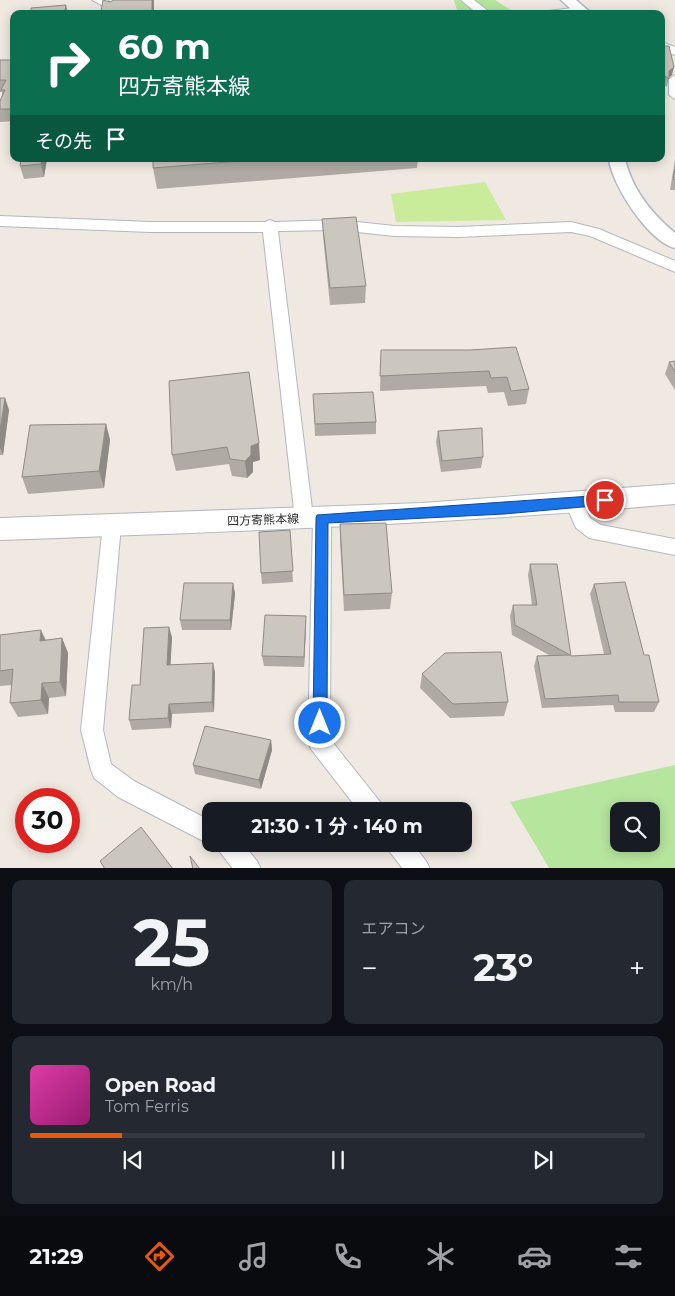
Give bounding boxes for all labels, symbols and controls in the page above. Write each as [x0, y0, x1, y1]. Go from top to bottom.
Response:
text: 60 m [118, 25, 211, 68]
icon: right [35, 30, 100, 95]
text: 四方寄熊本線 [118, 73, 250, 100]
icon: arrive [102, 125, 130, 153]
text: その先 [35, 130, 92, 153]
pin [584, 479, 626, 521]
icon: arrive [591, 486, 619, 514]
street label: 四方寄熊本線 [227, 511, 299, 528]
position arrow [293, 696, 345, 748]
speed limit sign: 30 [15, 788, 80, 853]
map controls [610, 802, 660, 852]
button: search [610, 802, 660, 852]
text: 21:30 · 1 分 · 140 m [251, 815, 423, 838]
text: 25 [133, 903, 210, 982]
text: エアコン [362, 919, 426, 938]
text: 23° [473, 944, 533, 991]
text: − [362, 951, 378, 985]
text: + [629, 951, 645, 985]
text: km/h [150, 975, 193, 994]
text: Open Road [105, 1074, 216, 1097]
text: Tom Ferris [105, 1097, 189, 1116]
icon: previous [119, 1146, 147, 1174]
icon: pause [324, 1146, 352, 1174]
icon: next [529, 1146, 557, 1174]
icon: directions [142, 1239, 177, 1274]
icon: music [236, 1239, 271, 1274]
icon: phone [330, 1239, 365, 1274]
icon: climate [423, 1239, 458, 1274]
icon: car [517, 1239, 552, 1274]
icon: filters [611, 1239, 646, 1274]
text: 21:29 [29, 1243, 84, 1270]

